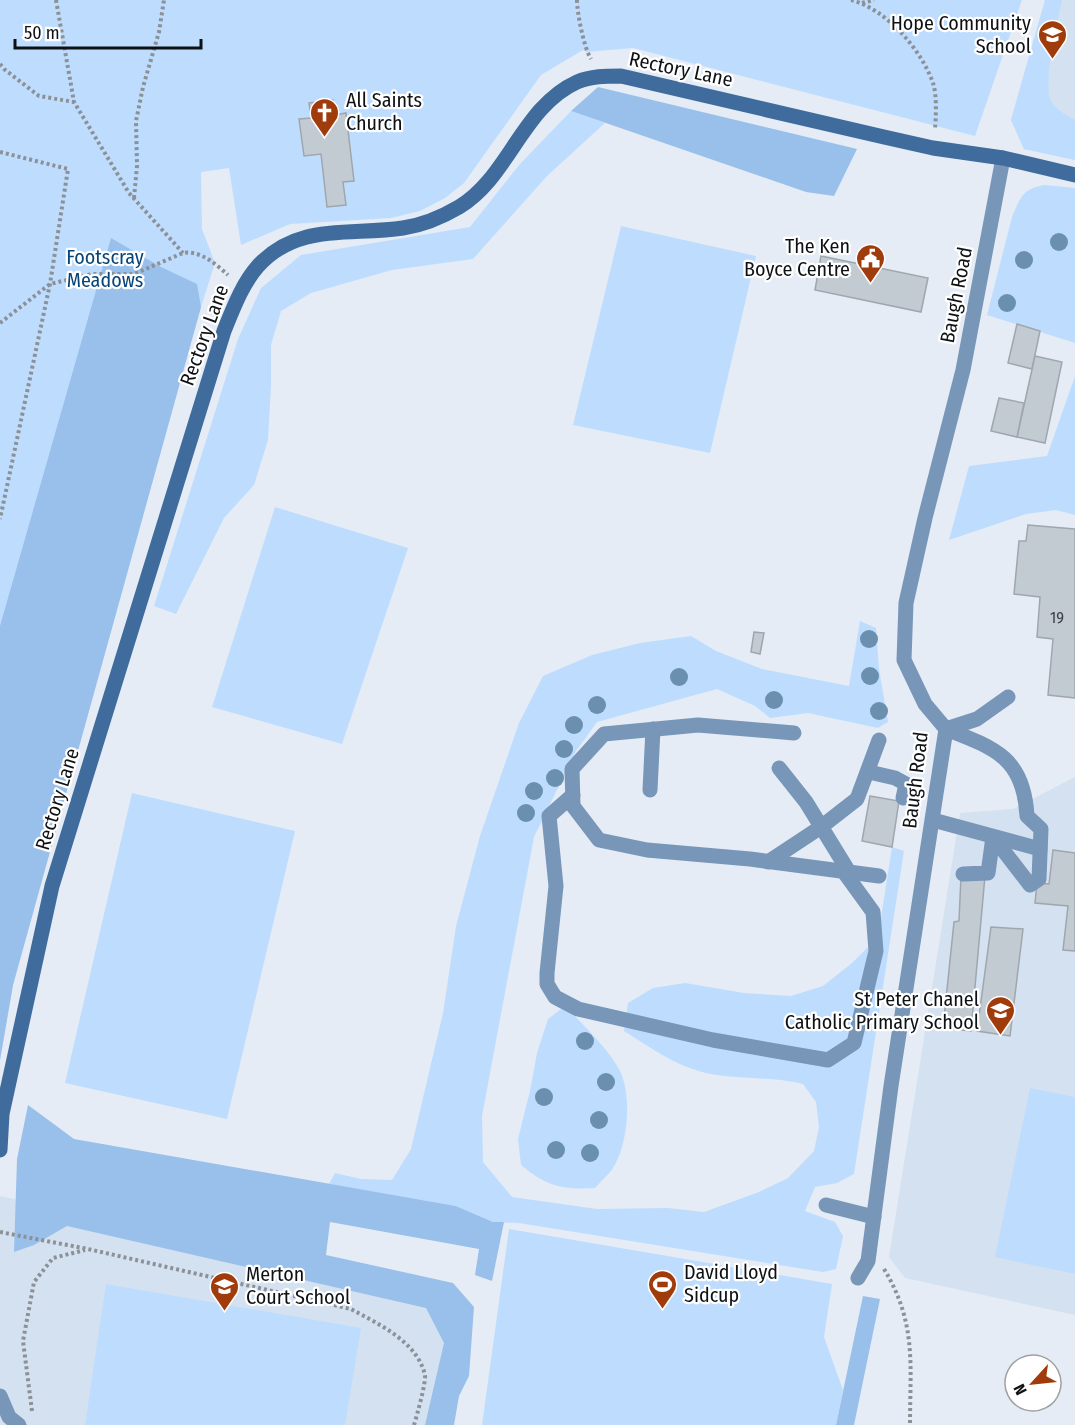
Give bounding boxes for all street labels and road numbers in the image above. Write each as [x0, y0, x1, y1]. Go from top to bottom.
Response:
street label: Rectory Lane [627, 46, 735, 92]
street label: Baugh Road [935, 245, 977, 345]
street label: Rectory Lane [175, 281, 233, 389]
street label: Baugh Road [897, 730, 933, 830]
street label: Rectory Lane [30, 745, 84, 853]

